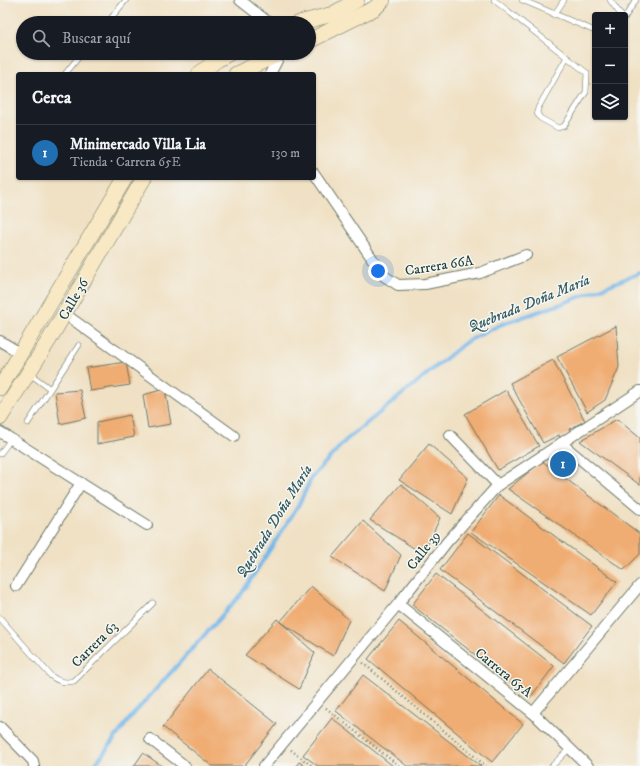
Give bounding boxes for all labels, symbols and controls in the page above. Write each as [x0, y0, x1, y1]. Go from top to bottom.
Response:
map controls [592, 12, 628, 120]
button: + [592, 12, 628, 48]
search box [16, 16, 316, 60]
icon: search [30, 27, 52, 49]
text: Buscar aquí [62, 29, 130, 48]
button: − [592, 48, 628, 84]
button: layers [592, 84, 628, 120]
text: Cerca [32, 87, 71, 109]
text: Minimercado Villa Lia [70, 135, 206, 154]
text: 1 [43, 145, 47, 161]
text: 130 m [271, 145, 300, 161]
text: Tienda · Carrera 65E [70, 154, 181, 170]
street label: Carrera 66A [404, 252, 476, 280]
your location [368, 261, 388, 281]
water label: Quebrada Doña María [466, 270, 593, 337]
street label: Calle 36 [55, 275, 93, 323]
pin: 1 [550, 449, 576, 479]
water label: Quebrada Doña María [232, 461, 317, 581]
street label: Calle 39 [403, 527, 445, 574]
street label: Carrera 63 [68, 618, 122, 672]
street label: Carrera 65A [471, 644, 537, 702]

